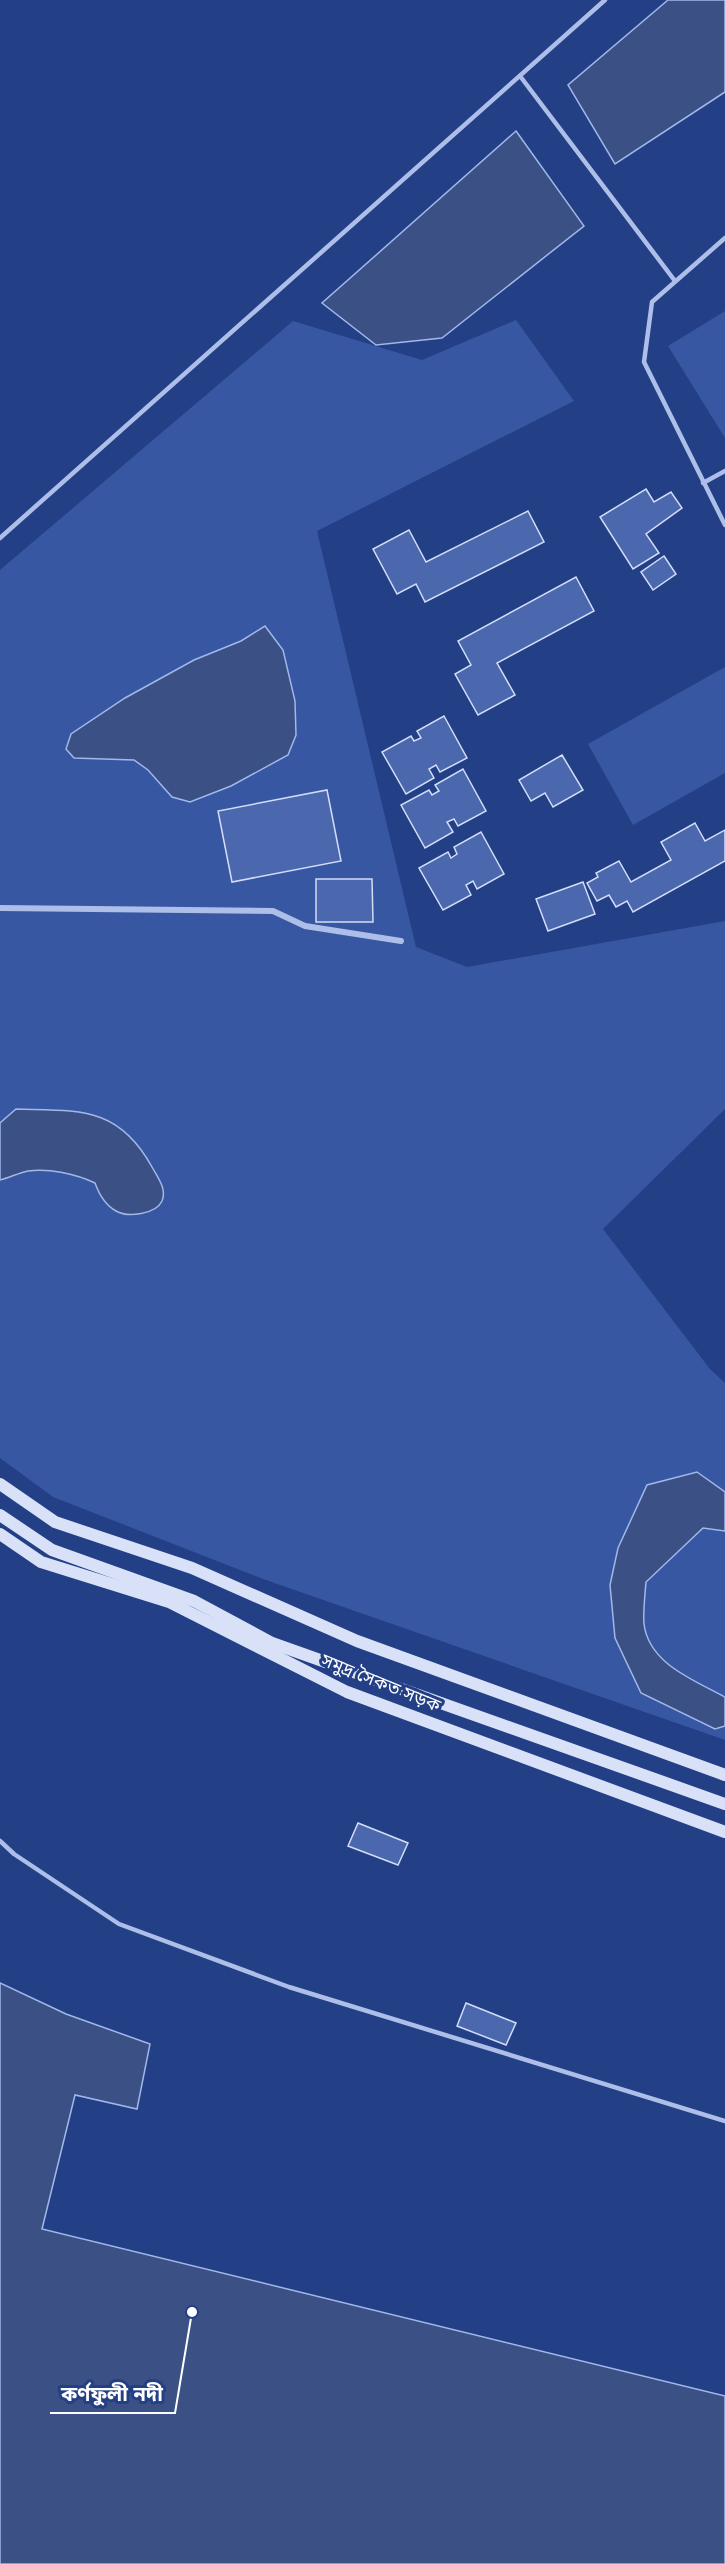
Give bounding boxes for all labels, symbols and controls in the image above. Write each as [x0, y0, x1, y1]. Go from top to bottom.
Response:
street label: সমুদ্র সৈকত সড়ক [317, 1648, 445, 1717]
callout: কর্ণফুলী নদী [50, 2375, 175, 2413]
text: কর্ণফুলী নদী [60, 2381, 163, 2406]

